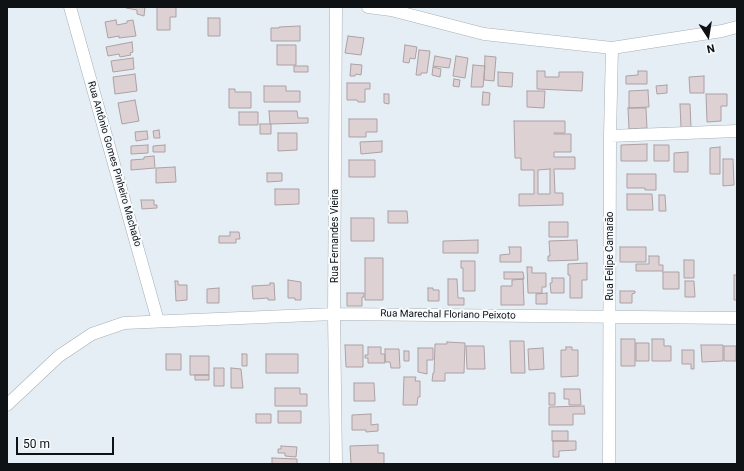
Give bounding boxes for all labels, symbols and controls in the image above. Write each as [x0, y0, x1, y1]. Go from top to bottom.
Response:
north arrow [688, 16, 728, 56]
text: N [705, 41, 716, 55]
street label: Rua Antônio Gomes Pinheiro Machado [85, 80, 143, 248]
street label: Rua Fernandes Vieira [329, 189, 341, 283]
street label: Rua Felipe Camarão [604, 211, 616, 301]
street label: Rua Marechal Floriano Peixoto [380, 308, 516, 322]
scale bar [18, 429, 116, 455]
text: 50 m [23, 437, 50, 451]

